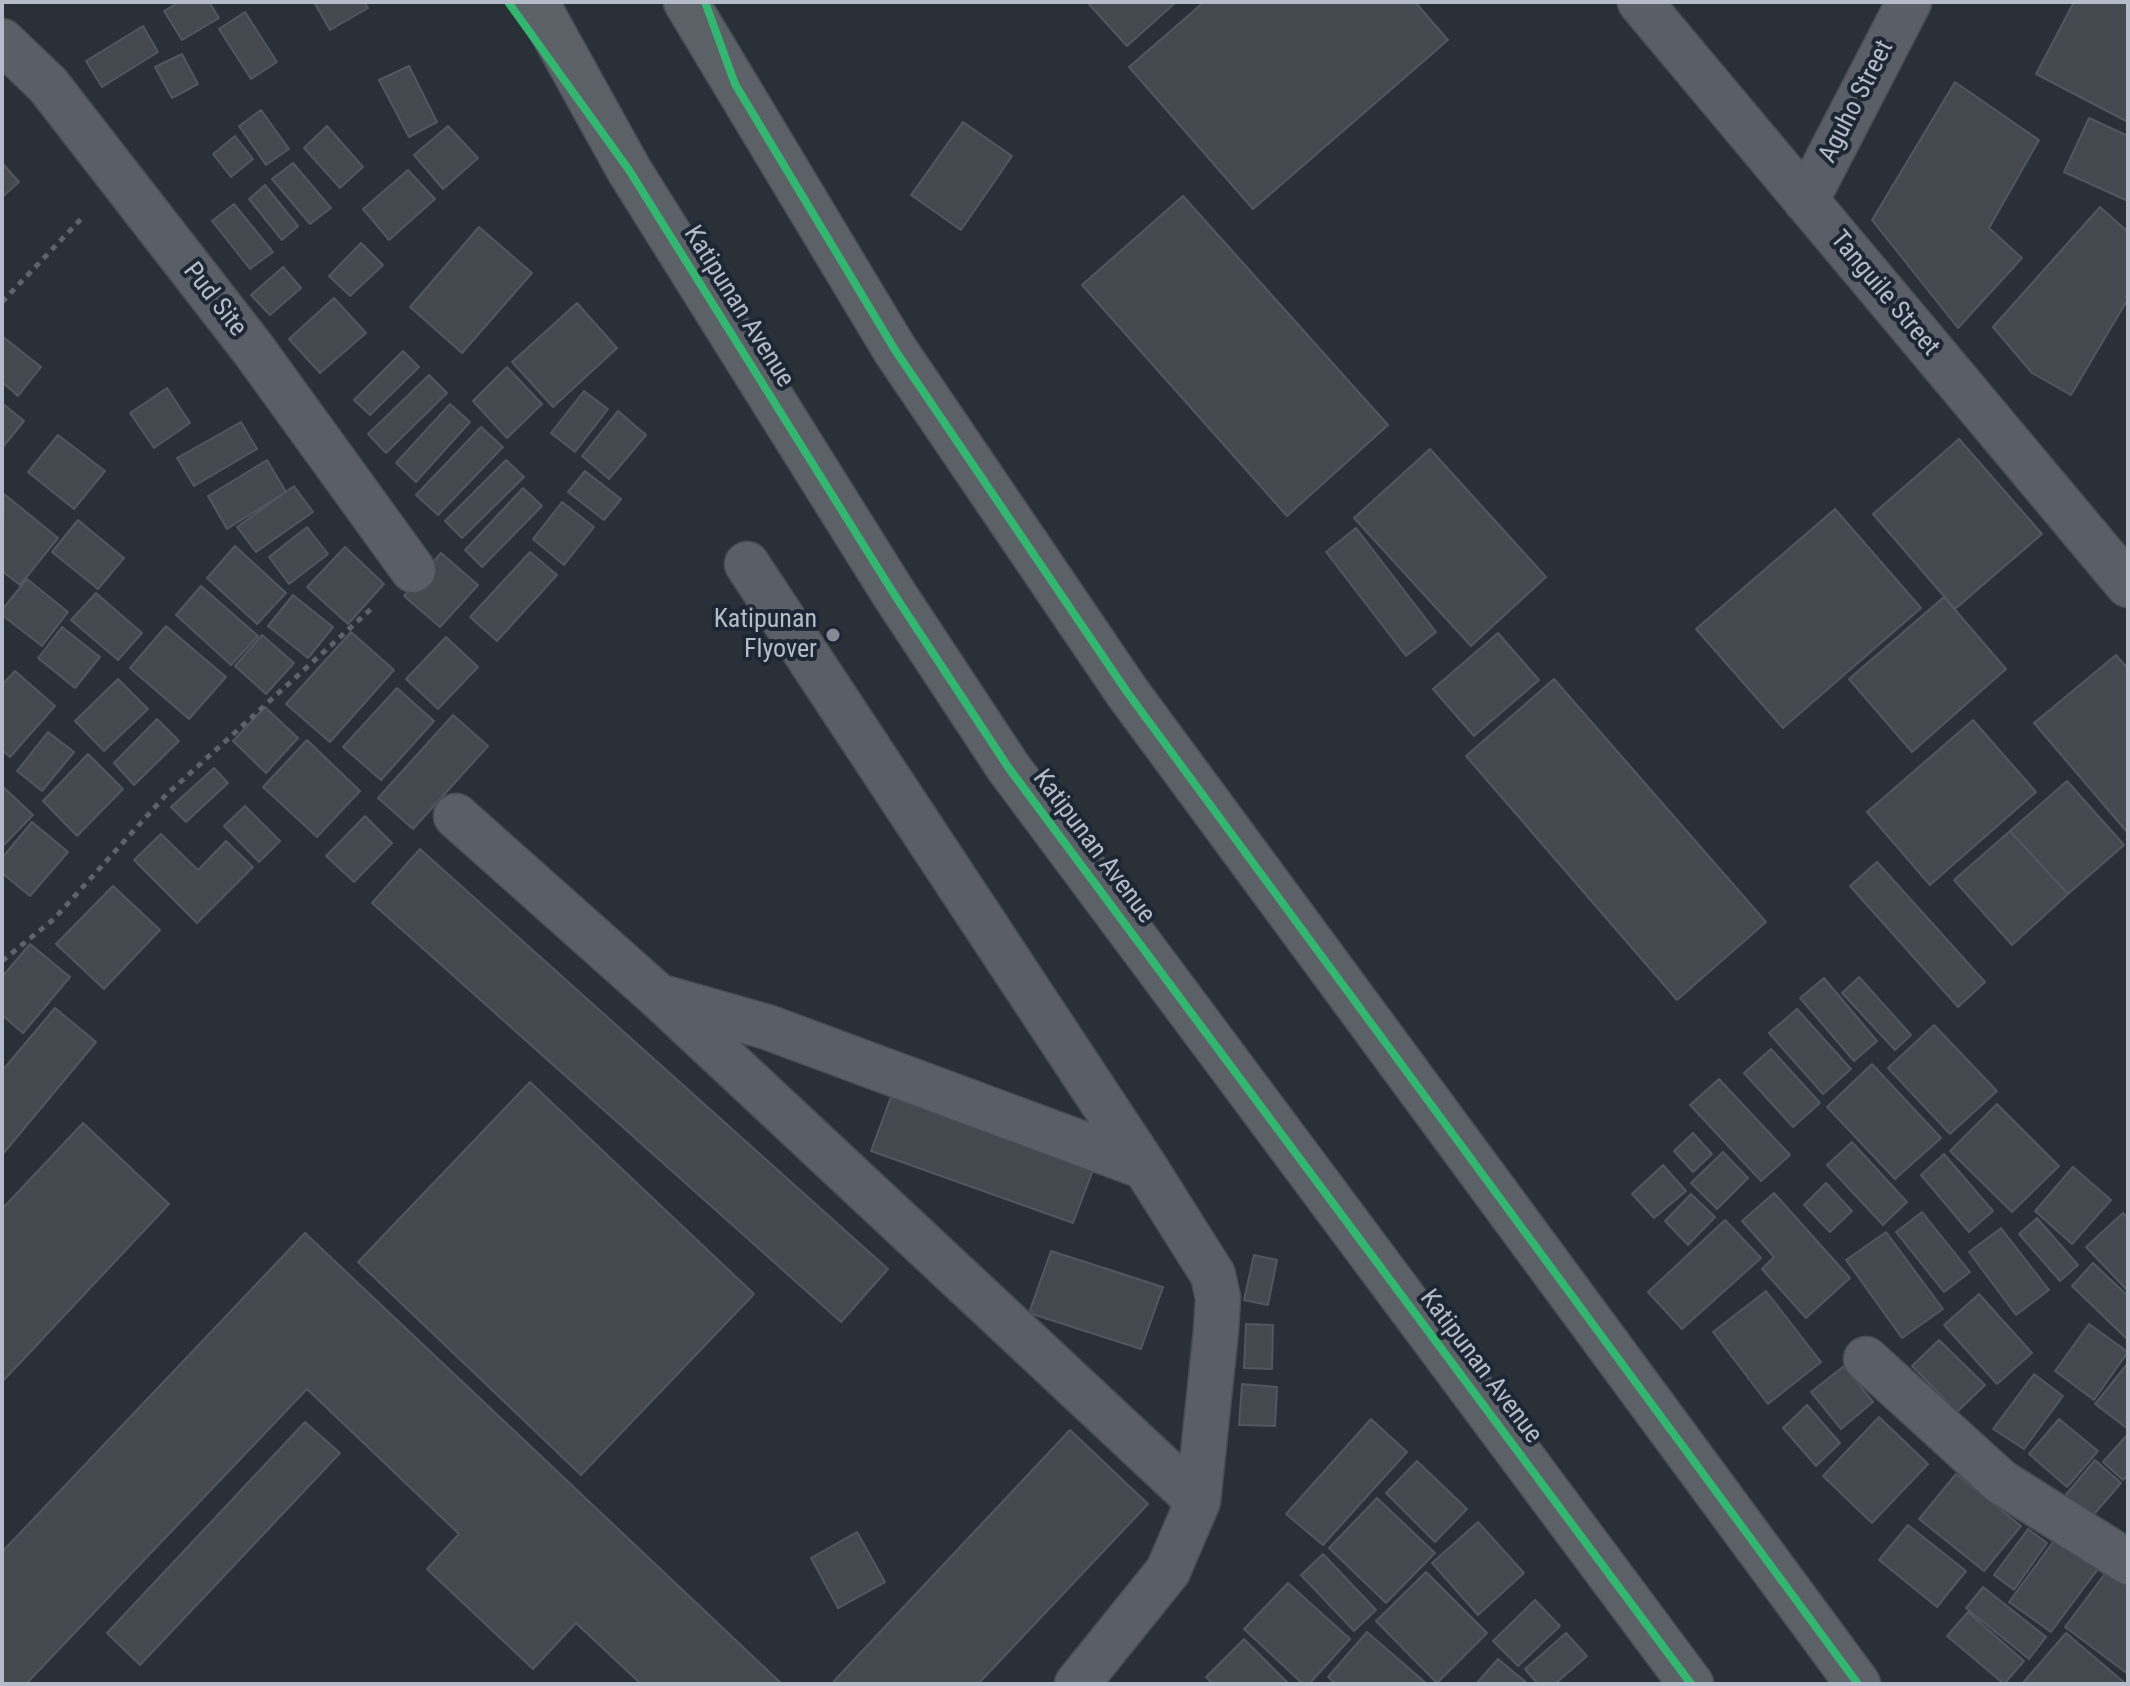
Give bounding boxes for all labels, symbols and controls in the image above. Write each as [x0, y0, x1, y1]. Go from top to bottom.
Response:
street label: Aguho Street [1813, 36, 1901, 168]
street label: Katipunan Avenue [676, 221, 800, 393]
street label: Tanguile Street [1823, 225, 1945, 363]
street label: Pud Site [175, 257, 253, 343]
place label: Katipunan Flyover [714, 604, 817, 666]
marker: Katipunan Flyover [824, 626, 842, 644]
street label: Katipunan Avenue [1025, 764, 1161, 930]
street label: Katipunan Avenue [1412, 1284, 1548, 1450]

